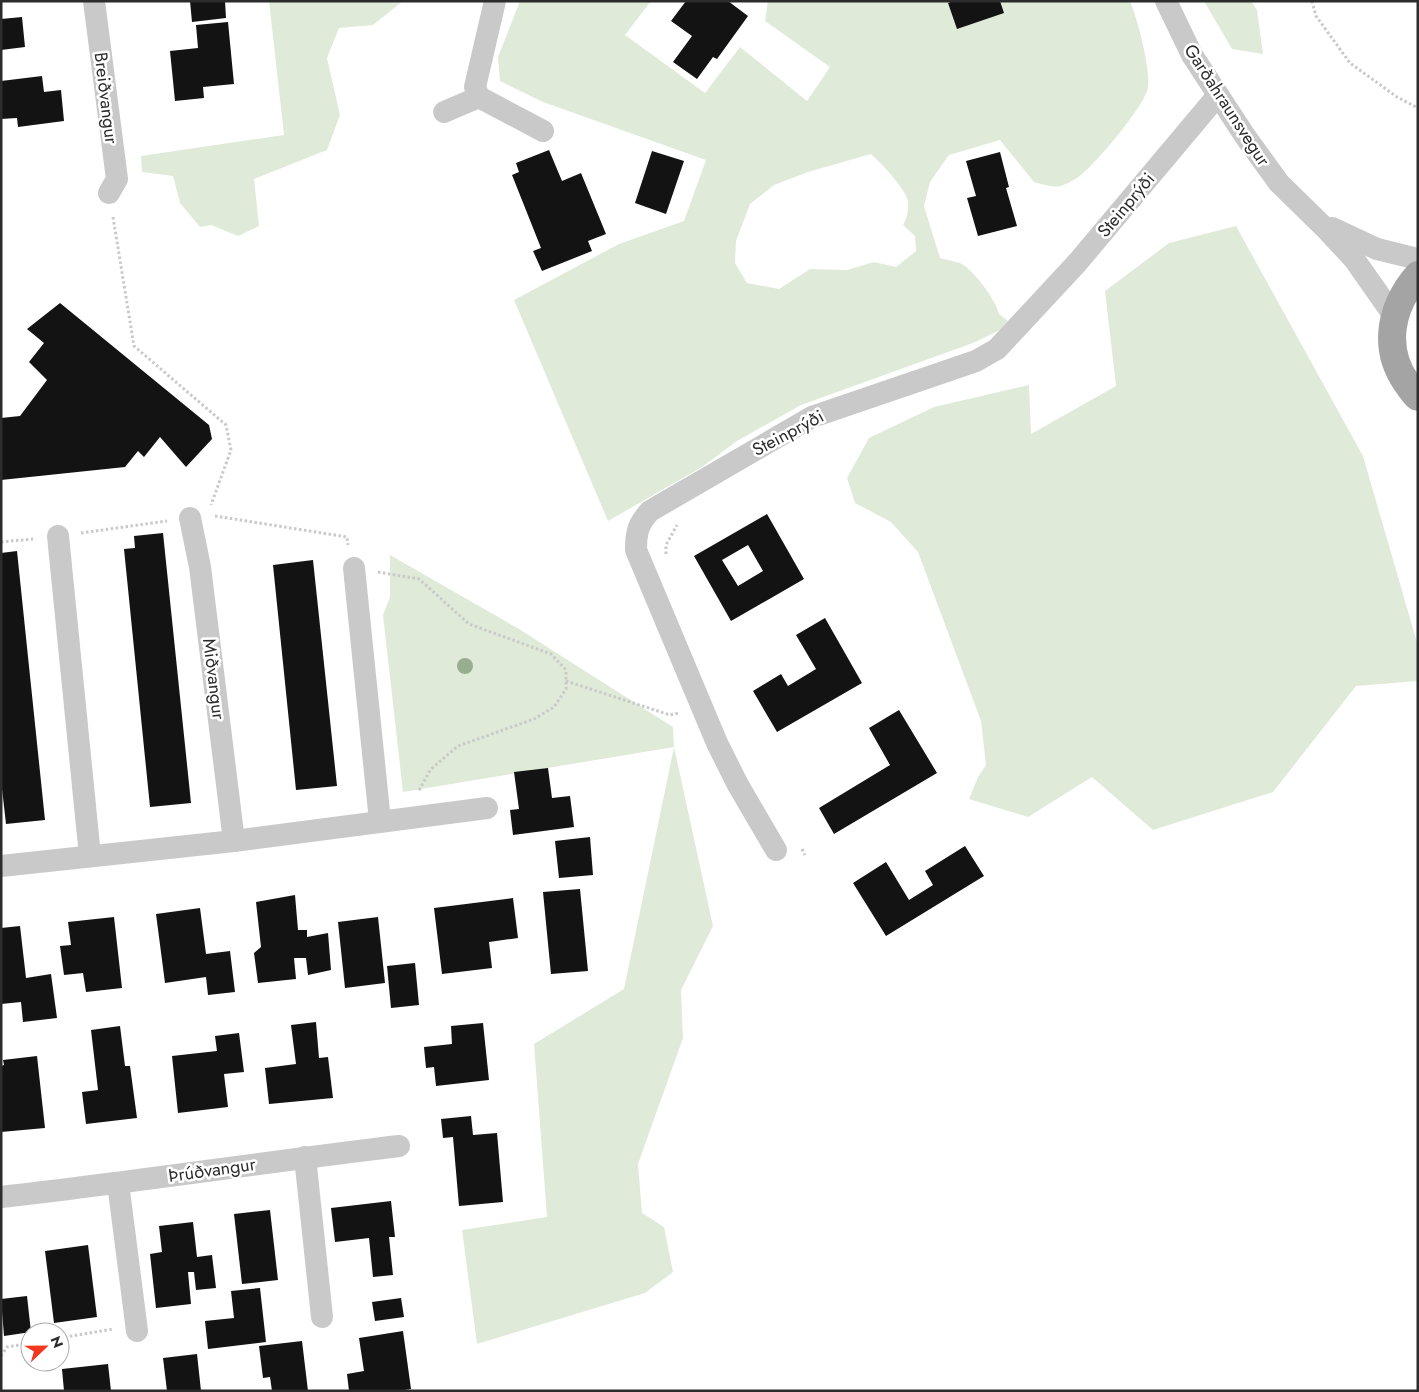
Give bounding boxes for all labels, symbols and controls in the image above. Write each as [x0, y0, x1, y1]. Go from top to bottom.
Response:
street label: Garðahraunsvegur [1178, 39, 1277, 172]
street label: Breiðvangur [87, 51, 125, 146]
street label: Steinprýði [1091, 167, 1161, 243]
street label: Steinprýði [748, 403, 828, 463]
street label: Miðvangur [196, 637, 232, 722]
street label: Þrúðvangur [167, 1151, 258, 1189]
north arrow [20, 1322, 70, 1372]
text: N [46, 1333, 68, 1351]

